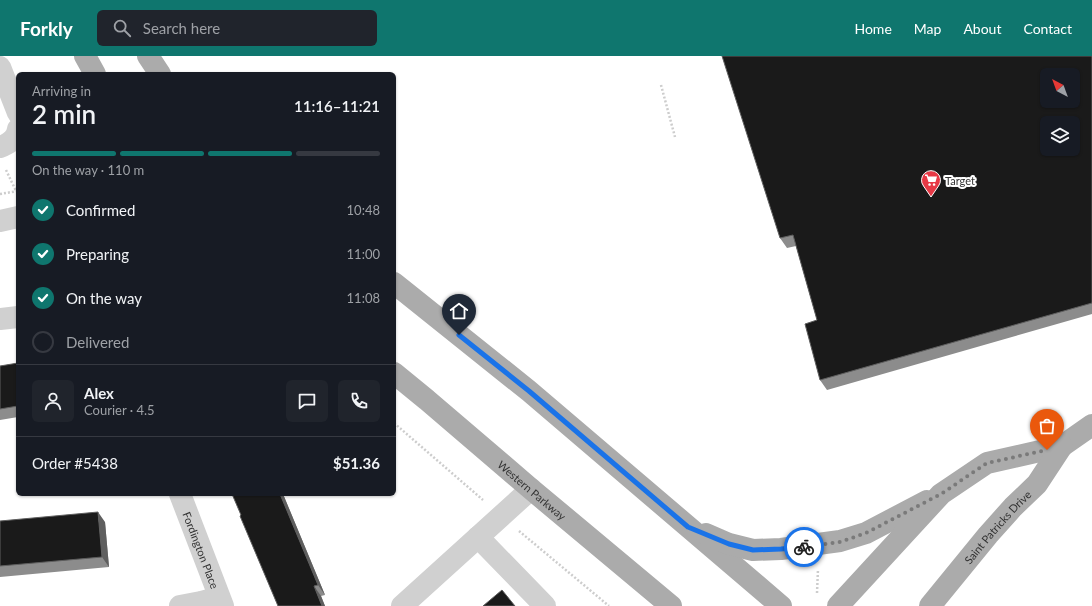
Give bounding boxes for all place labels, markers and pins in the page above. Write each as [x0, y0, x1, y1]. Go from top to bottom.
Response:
supermarket icon: Target [920, 169, 942, 197]
place label: Target [945, 174, 975, 187]
pin [442, 294, 476, 335]
pin [1030, 409, 1064, 450]

